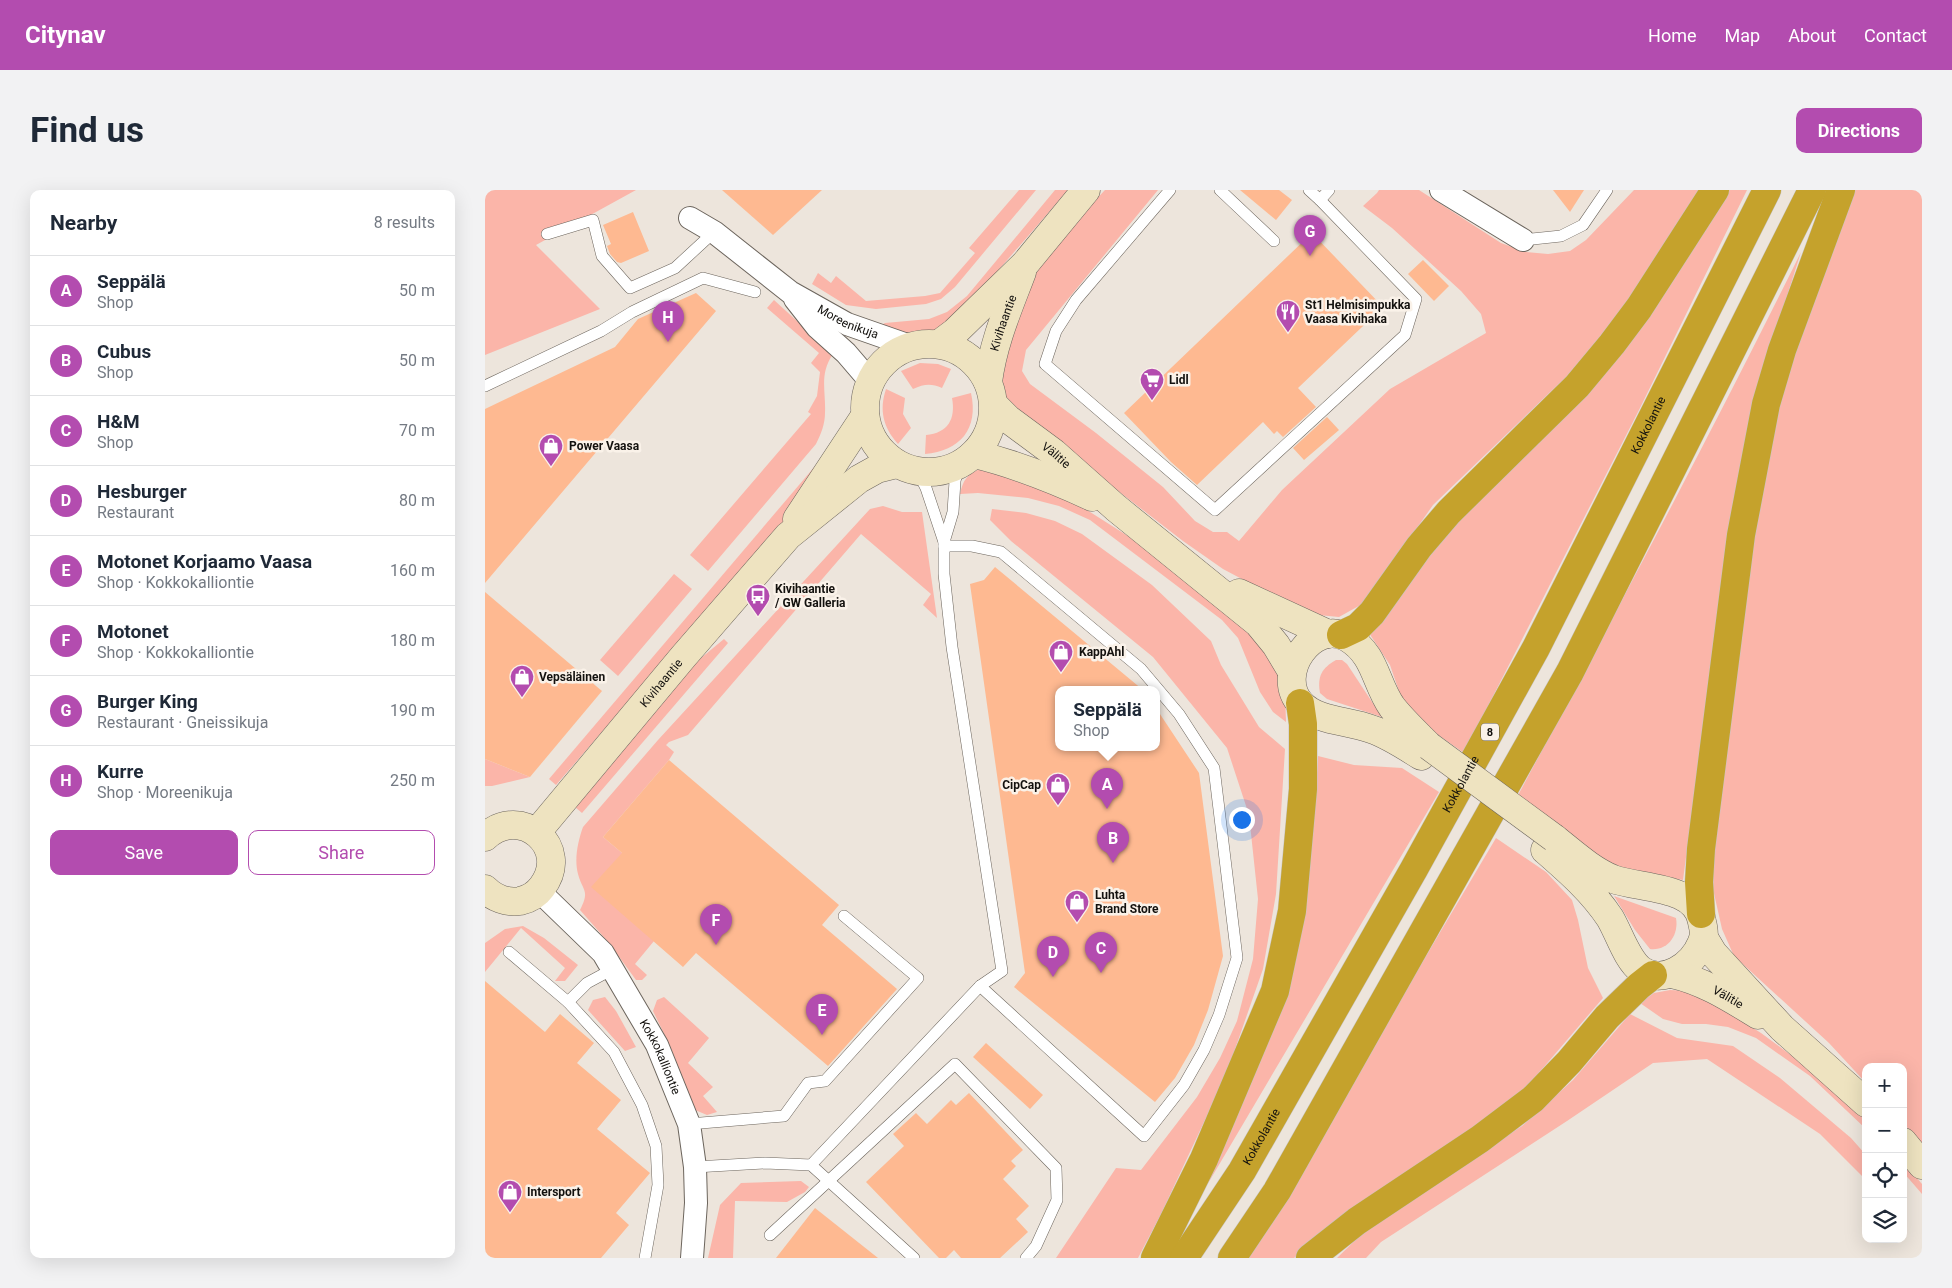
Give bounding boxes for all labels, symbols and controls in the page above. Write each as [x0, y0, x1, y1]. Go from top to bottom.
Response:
text: Citynav [25, 21, 106, 49]
text: Home [1648, 25, 1697, 46]
text: Map [1725, 25, 1760, 46]
text: About [1788, 25, 1836, 46]
text: Contact [1864, 25, 1927, 46]
button: Directions [1796, 108, 1922, 153]
text: Find us [30, 110, 144, 151]
text: Nearby [50, 211, 117, 235]
text: 8 results [374, 213, 435, 232]
pin: G [1294, 215, 1326, 256]
text: Seppälä [97, 270, 166, 293]
text: A [61, 281, 71, 300]
text: 50 m [399, 281, 435, 300]
text: Shop [97, 293, 133, 312]
street label: Kivihaantie [987, 293, 1020, 353]
place label: St1 Helmisimpukka Vaasa Kivihaka [1305, 298, 1411, 326]
restaurant icon: St1 Helmisimpukka Vaasa Kivihaka [1275, 299, 1301, 333]
pin: H [652, 301, 684, 342]
street label: Moreenikuja [815, 302, 880, 341]
text: Cubus [97, 340, 151, 363]
text: B [61, 351, 71, 370]
text: 50 m [399, 351, 435, 370]
text: Shop [97, 363, 133, 382]
supermarket icon: Lidl [1139, 367, 1165, 401]
place label: Lidl [1169, 373, 1189, 387]
street label: Kokkolantie [1628, 394, 1669, 456]
text: H&M [97, 410, 140, 433]
text: C [61, 421, 71, 440]
text: 70 m [399, 421, 435, 440]
text: Shop [97, 433, 133, 452]
shop icon: Power Vaasa [538, 433, 564, 467]
place label: Power Vaasa [569, 439, 640, 453]
street label: Välitie [1039, 439, 1073, 471]
text: Hesburger [97, 480, 187, 503]
text: D [61, 491, 71, 510]
text: 80 m [399, 491, 435, 510]
text: Restaurant [97, 503, 174, 522]
text: Motonet Korjaamo Vaasa [97, 550, 312, 573]
text: E [62, 561, 71, 580]
text: 160 m [390, 561, 435, 580]
text: Shop · Kokkokalliontie [97, 573, 254, 592]
place label: Kivihaantie / GW Galleria [774, 582, 846, 610]
bus stop icon: Kivihaantie / GW Galleria [745, 583, 771, 617]
text: Motonet [97, 620, 169, 643]
text: F [62, 631, 70, 650]
text: 180 m [390, 631, 435, 650]
shop icon: KappAhl [1048, 639, 1074, 673]
text: Shop · Kokkokalliontie [97, 643, 254, 662]
place label: KappAhl [1079, 645, 1125, 659]
street label: Kivihaantie [637, 656, 685, 710]
shop icon: Vepsäläinen [509, 664, 535, 698]
place label: Vepsäläinen [539, 670, 605, 684]
popup [1055, 686, 1160, 751]
text: Burger King [97, 690, 198, 713]
text: Seppälä [1073, 698, 1142, 721]
text: G [61, 701, 71, 720]
text: 190 m [390, 701, 435, 720]
text: Restaurant · Gneissikuja [97, 713, 268, 732]
text: Shop [1073, 721, 1110, 740]
road number: 8 [1481, 724, 1499, 740]
street label: Kokkolantie [1440, 753, 1482, 815]
text: Kurre [97, 760, 144, 783]
pin: A [1091, 768, 1123, 809]
text: H [60, 771, 72, 790]
text: 250 m [390, 771, 435, 790]
shop icon: CipCap [1045, 772, 1071, 806]
place label: CipCap [1002, 778, 1041, 792]
text: Shop · Moreenikuja [97, 783, 233, 802]
your location [1229, 807, 1255, 833]
pin: B [1097, 822, 1129, 863]
button: Save [50, 830, 238, 875]
button: Share [248, 830, 435, 875]
place label: Luhta Brand Store [1095, 888, 1159, 916]
shop icon: Luhta Brand Store [1064, 889, 1090, 923]
pin: F [700, 904, 732, 945]
pin: C [1085, 932, 1117, 973]
pin: D [1037, 936, 1069, 977]
street label: Välitie [1710, 983, 1746, 1011]
pin: E [806, 994, 838, 1035]
street label: Kokkokalliontie [637, 1017, 683, 1097]
map controls [1862, 1063, 1907, 1243]
button: + [1862, 1063, 1907, 1108]
street label: Kokkolantie [1240, 1106, 1283, 1167]
button: − [1862, 1108, 1907, 1153]
button: locate [1862, 1153, 1907, 1198]
shop icon: Intersport [497, 1179, 523, 1213]
place label: Intersport [527, 1185, 581, 1199]
button: layers [1862, 1198, 1907, 1243]

